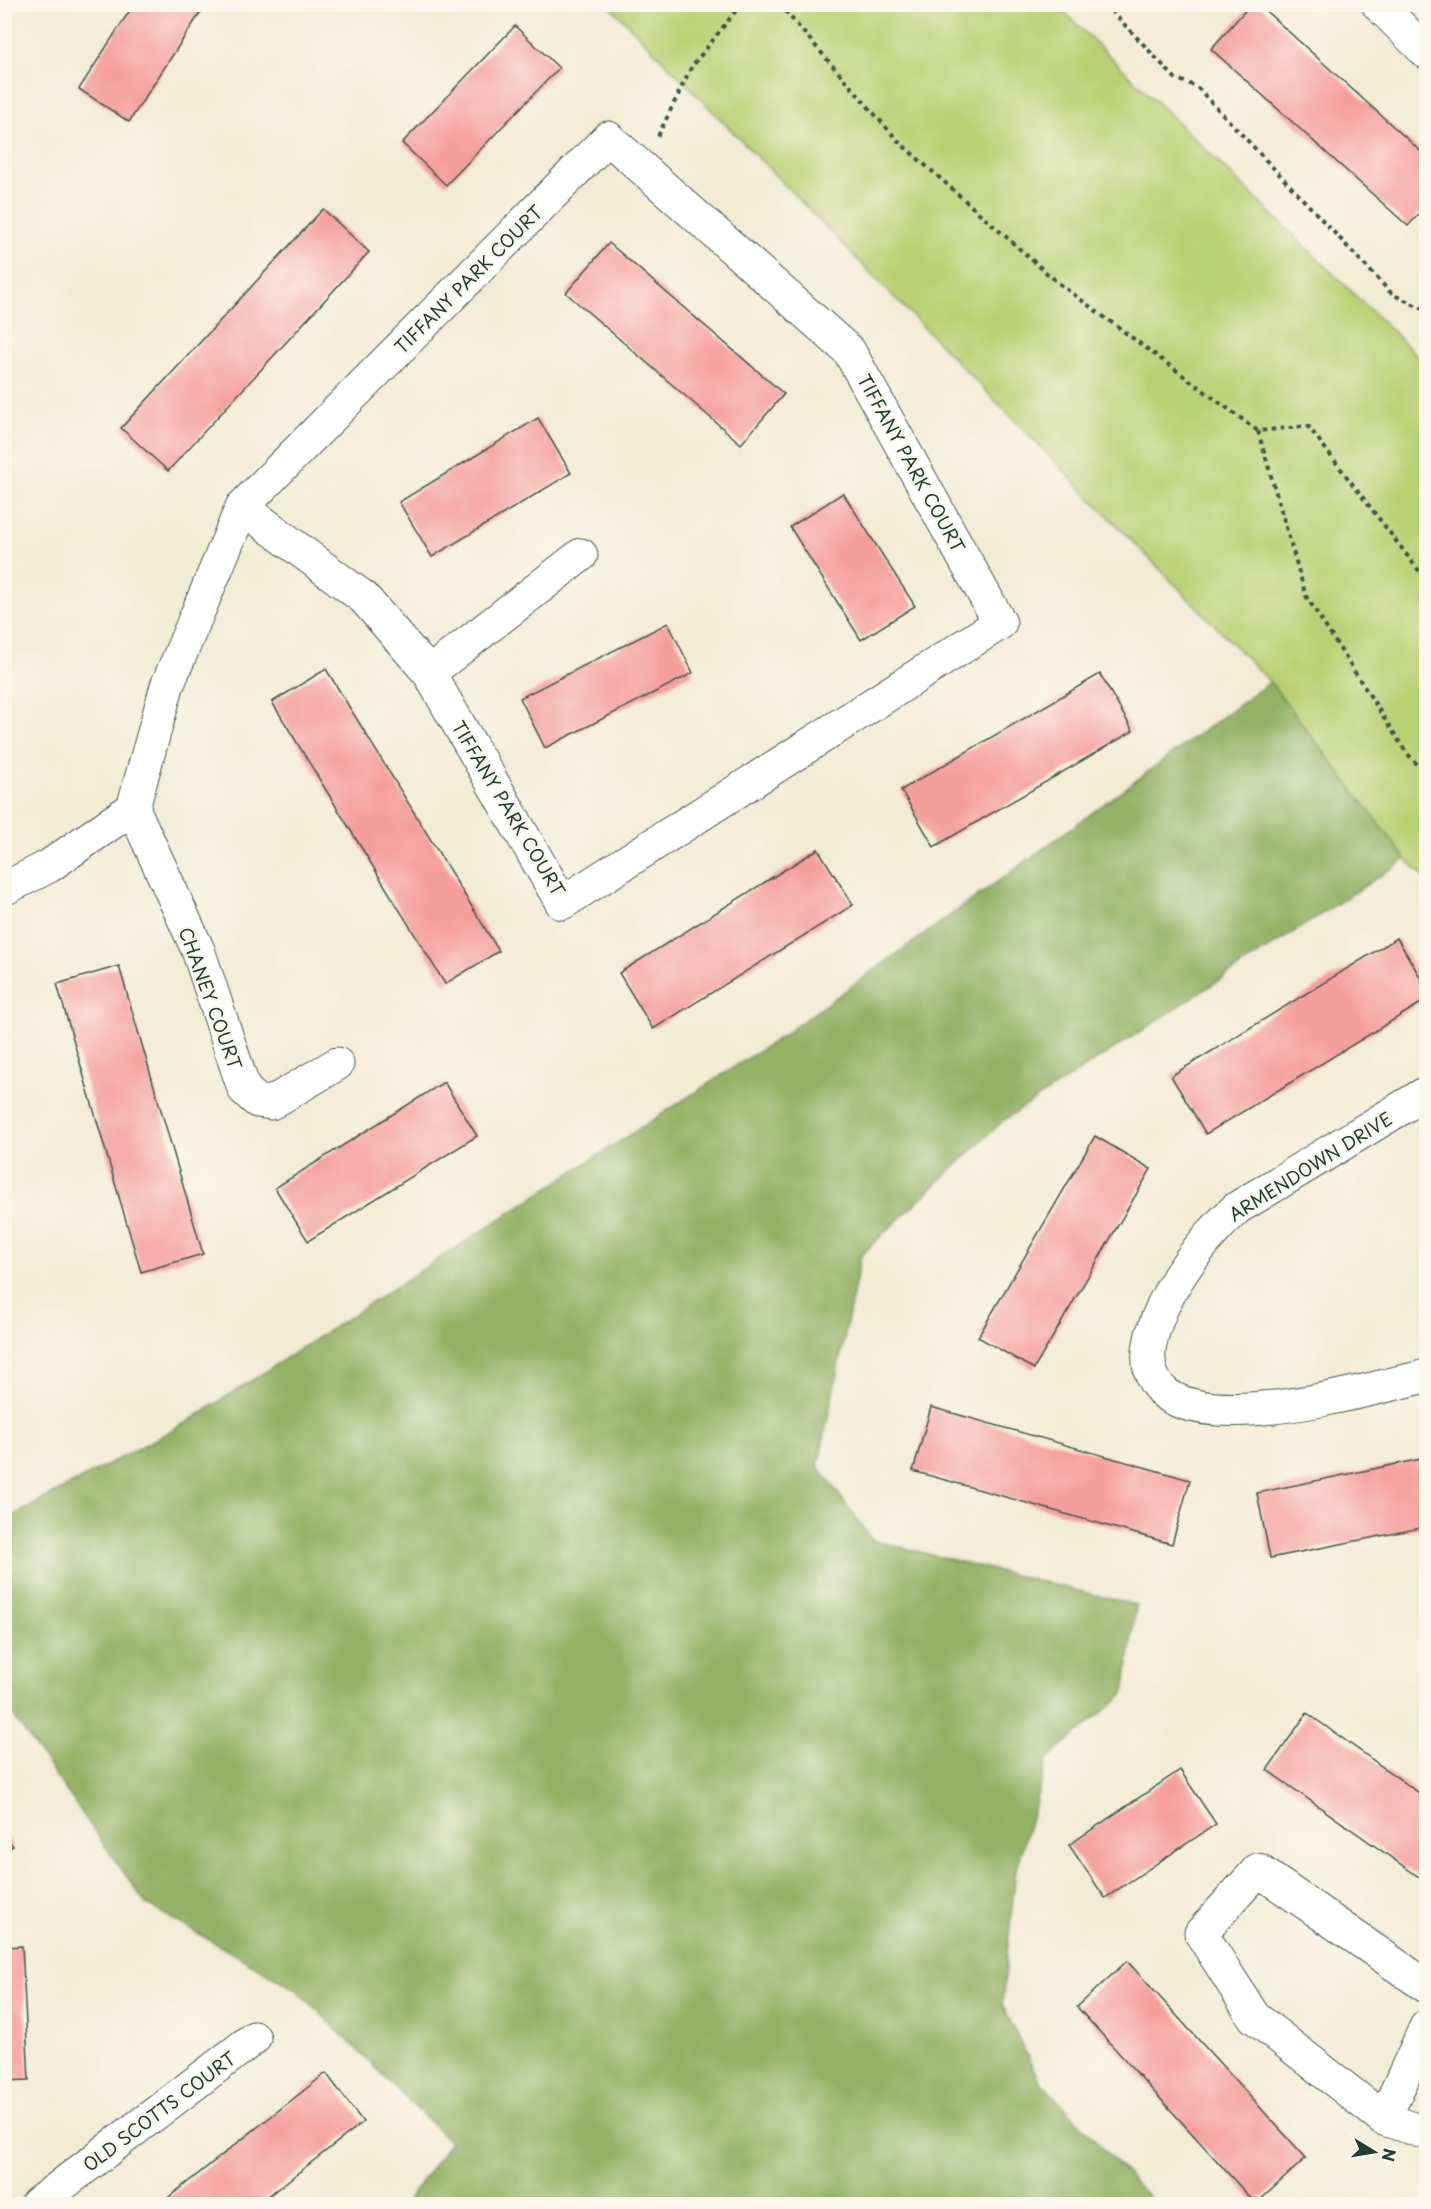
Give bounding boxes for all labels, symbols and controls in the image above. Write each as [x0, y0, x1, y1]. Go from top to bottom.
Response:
street label: TIFFANY PARK COURT [388, 198, 549, 359]
street label: TIFFANY PARK COURT [852, 369, 973, 558]
street label: TIFFANY PARK COURT [446, 715, 573, 902]
street label: CHANEY COURT [173, 923, 250, 1074]
street label: ARMENDOWN DRIVE [1223, 1105, 1397, 1227]
street label: OLD SCOTTS COURT [77, 2044, 242, 2178]
north arrow [1344, 2122, 1404, 2182]
text: N [1377, 2147, 1403, 2164]

